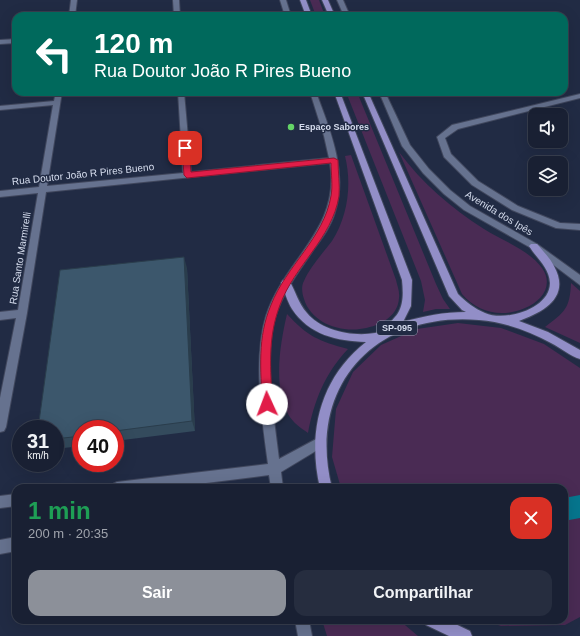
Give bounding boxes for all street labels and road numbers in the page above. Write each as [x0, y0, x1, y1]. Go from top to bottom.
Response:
street label: Rua Doutor João R Pires Bueno [11, 161, 155, 187]
street label: Avenida dos Ipês [463, 189, 535, 237]
street label: Rua Santo Marmirelli [7, 211, 33, 305]
road number: SP-095 [377, 321, 417, 335]

